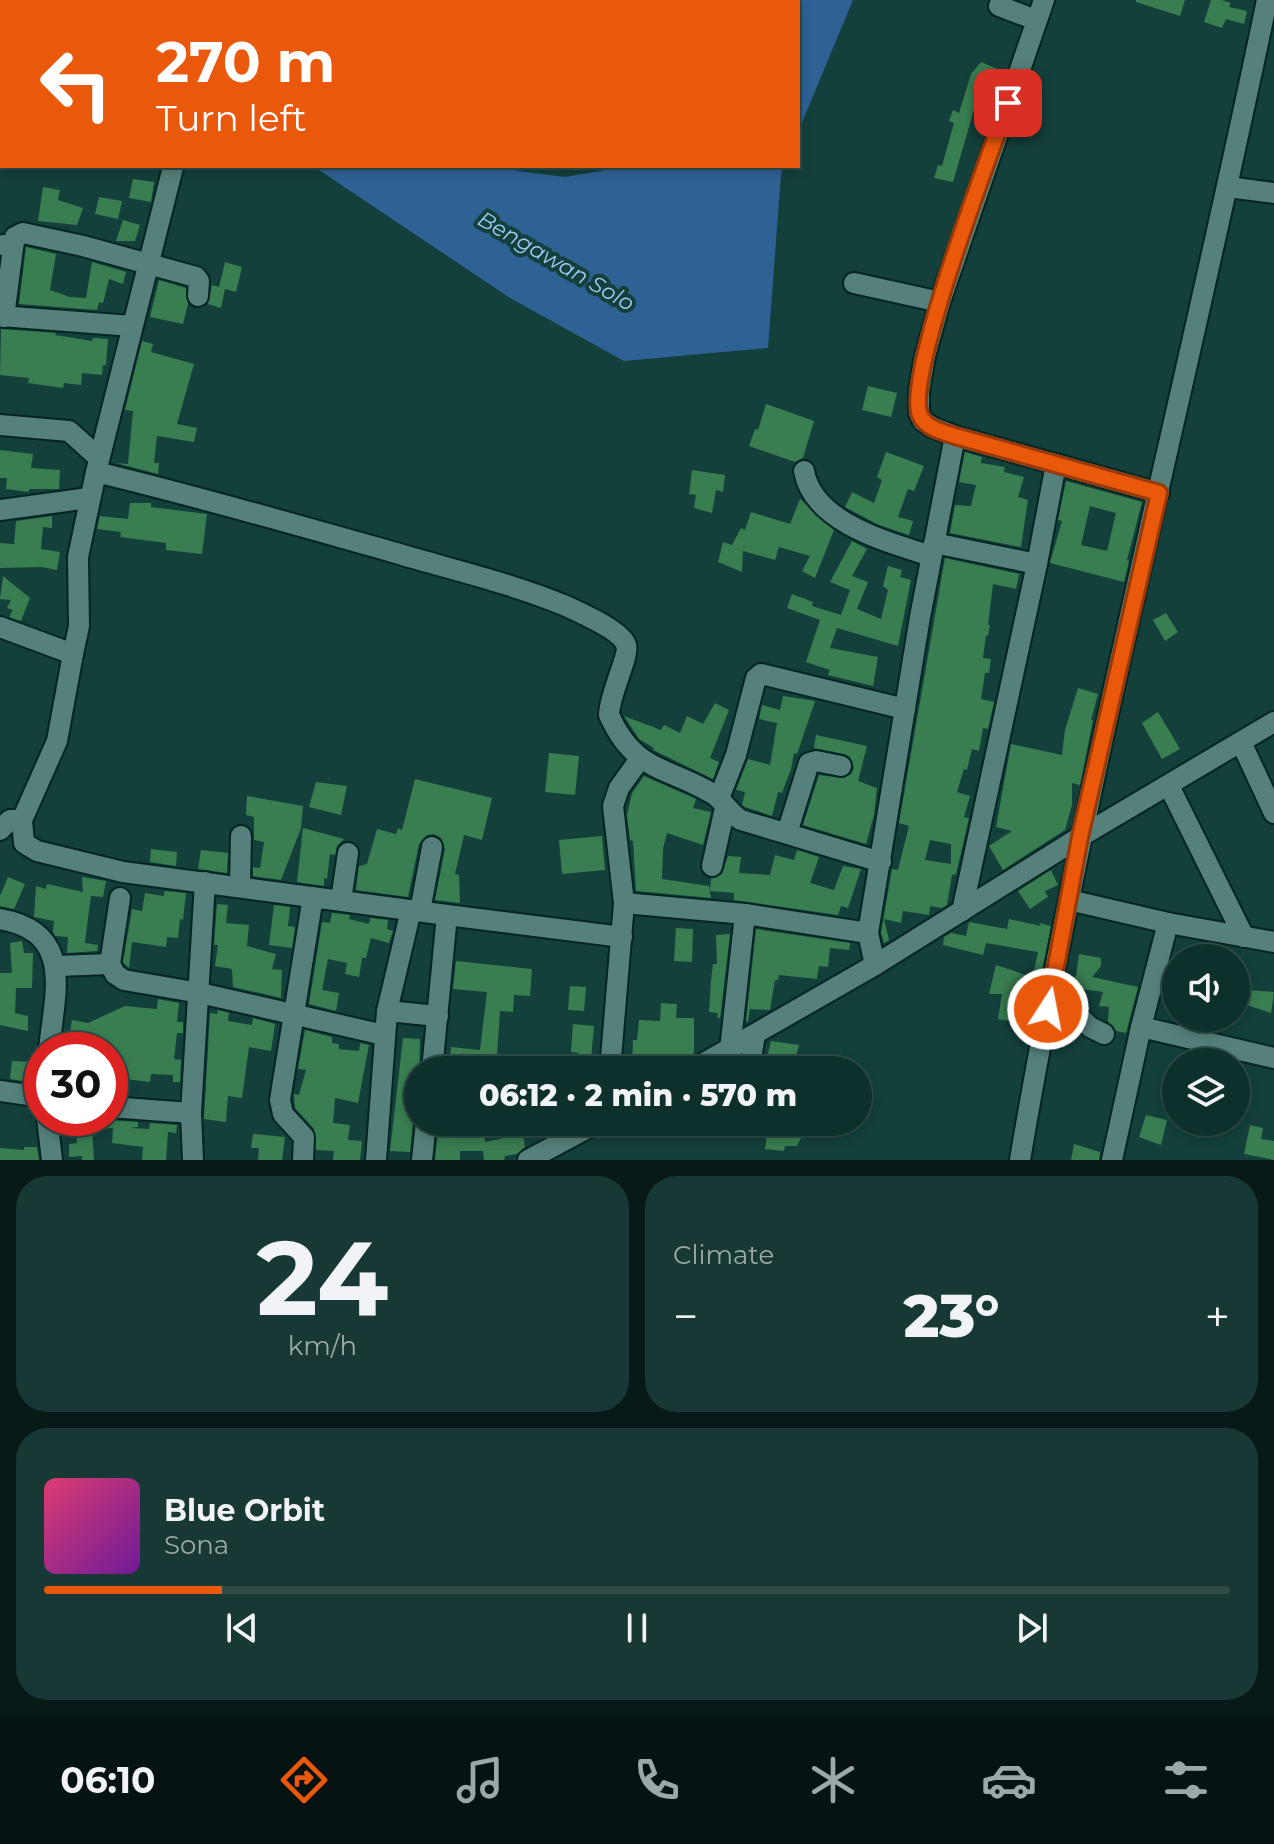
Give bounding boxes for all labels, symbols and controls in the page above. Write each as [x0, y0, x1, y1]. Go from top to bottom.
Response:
text: 270 m [156, 28, 335, 96]
icon: left [24, 32, 128, 136]
pin [974, 69, 1042, 137]
icon: arrive [986, 81, 1030, 125]
text: Turn left [156, 96, 307, 140]
water label: Bengawan Solo [473, 205, 639, 317]
map controls [1162, 944, 1250, 1136]
button: sound [1162, 944, 1250, 1032]
position arrow [1006, 967, 1090, 1051]
speed limit sign: 30 [24, 1032, 128, 1136]
button: layers [1162, 1048, 1250, 1136]
text: 06:12 · 2 min · 570 m [479, 1077, 797, 1114]
text: 24 [257, 1214, 388, 1341]
text: Climate [673, 1239, 774, 1271]
text: 23° [903, 1279, 1000, 1352]
text: − [673, 1289, 698, 1343]
text: + [1205, 1289, 1230, 1343]
text: km/h [288, 1330, 357, 1362]
text: Blue Orbit [164, 1492, 325, 1529]
text: Sona [164, 1529, 229, 1561]
icon: previous [220, 1606, 264, 1650]
icon: pause [615, 1606, 659, 1650]
icon: next [1010, 1606, 1054, 1650]
icon: directions [276, 1752, 332, 1808]
icon: music [452, 1752, 508, 1808]
icon: phone [629, 1752, 685, 1808]
icon: climate [805, 1752, 861, 1808]
icon: car [981, 1752, 1037, 1808]
icon: filters [1158, 1752, 1214, 1808]
text: 06:10 [60, 1758, 156, 1802]

